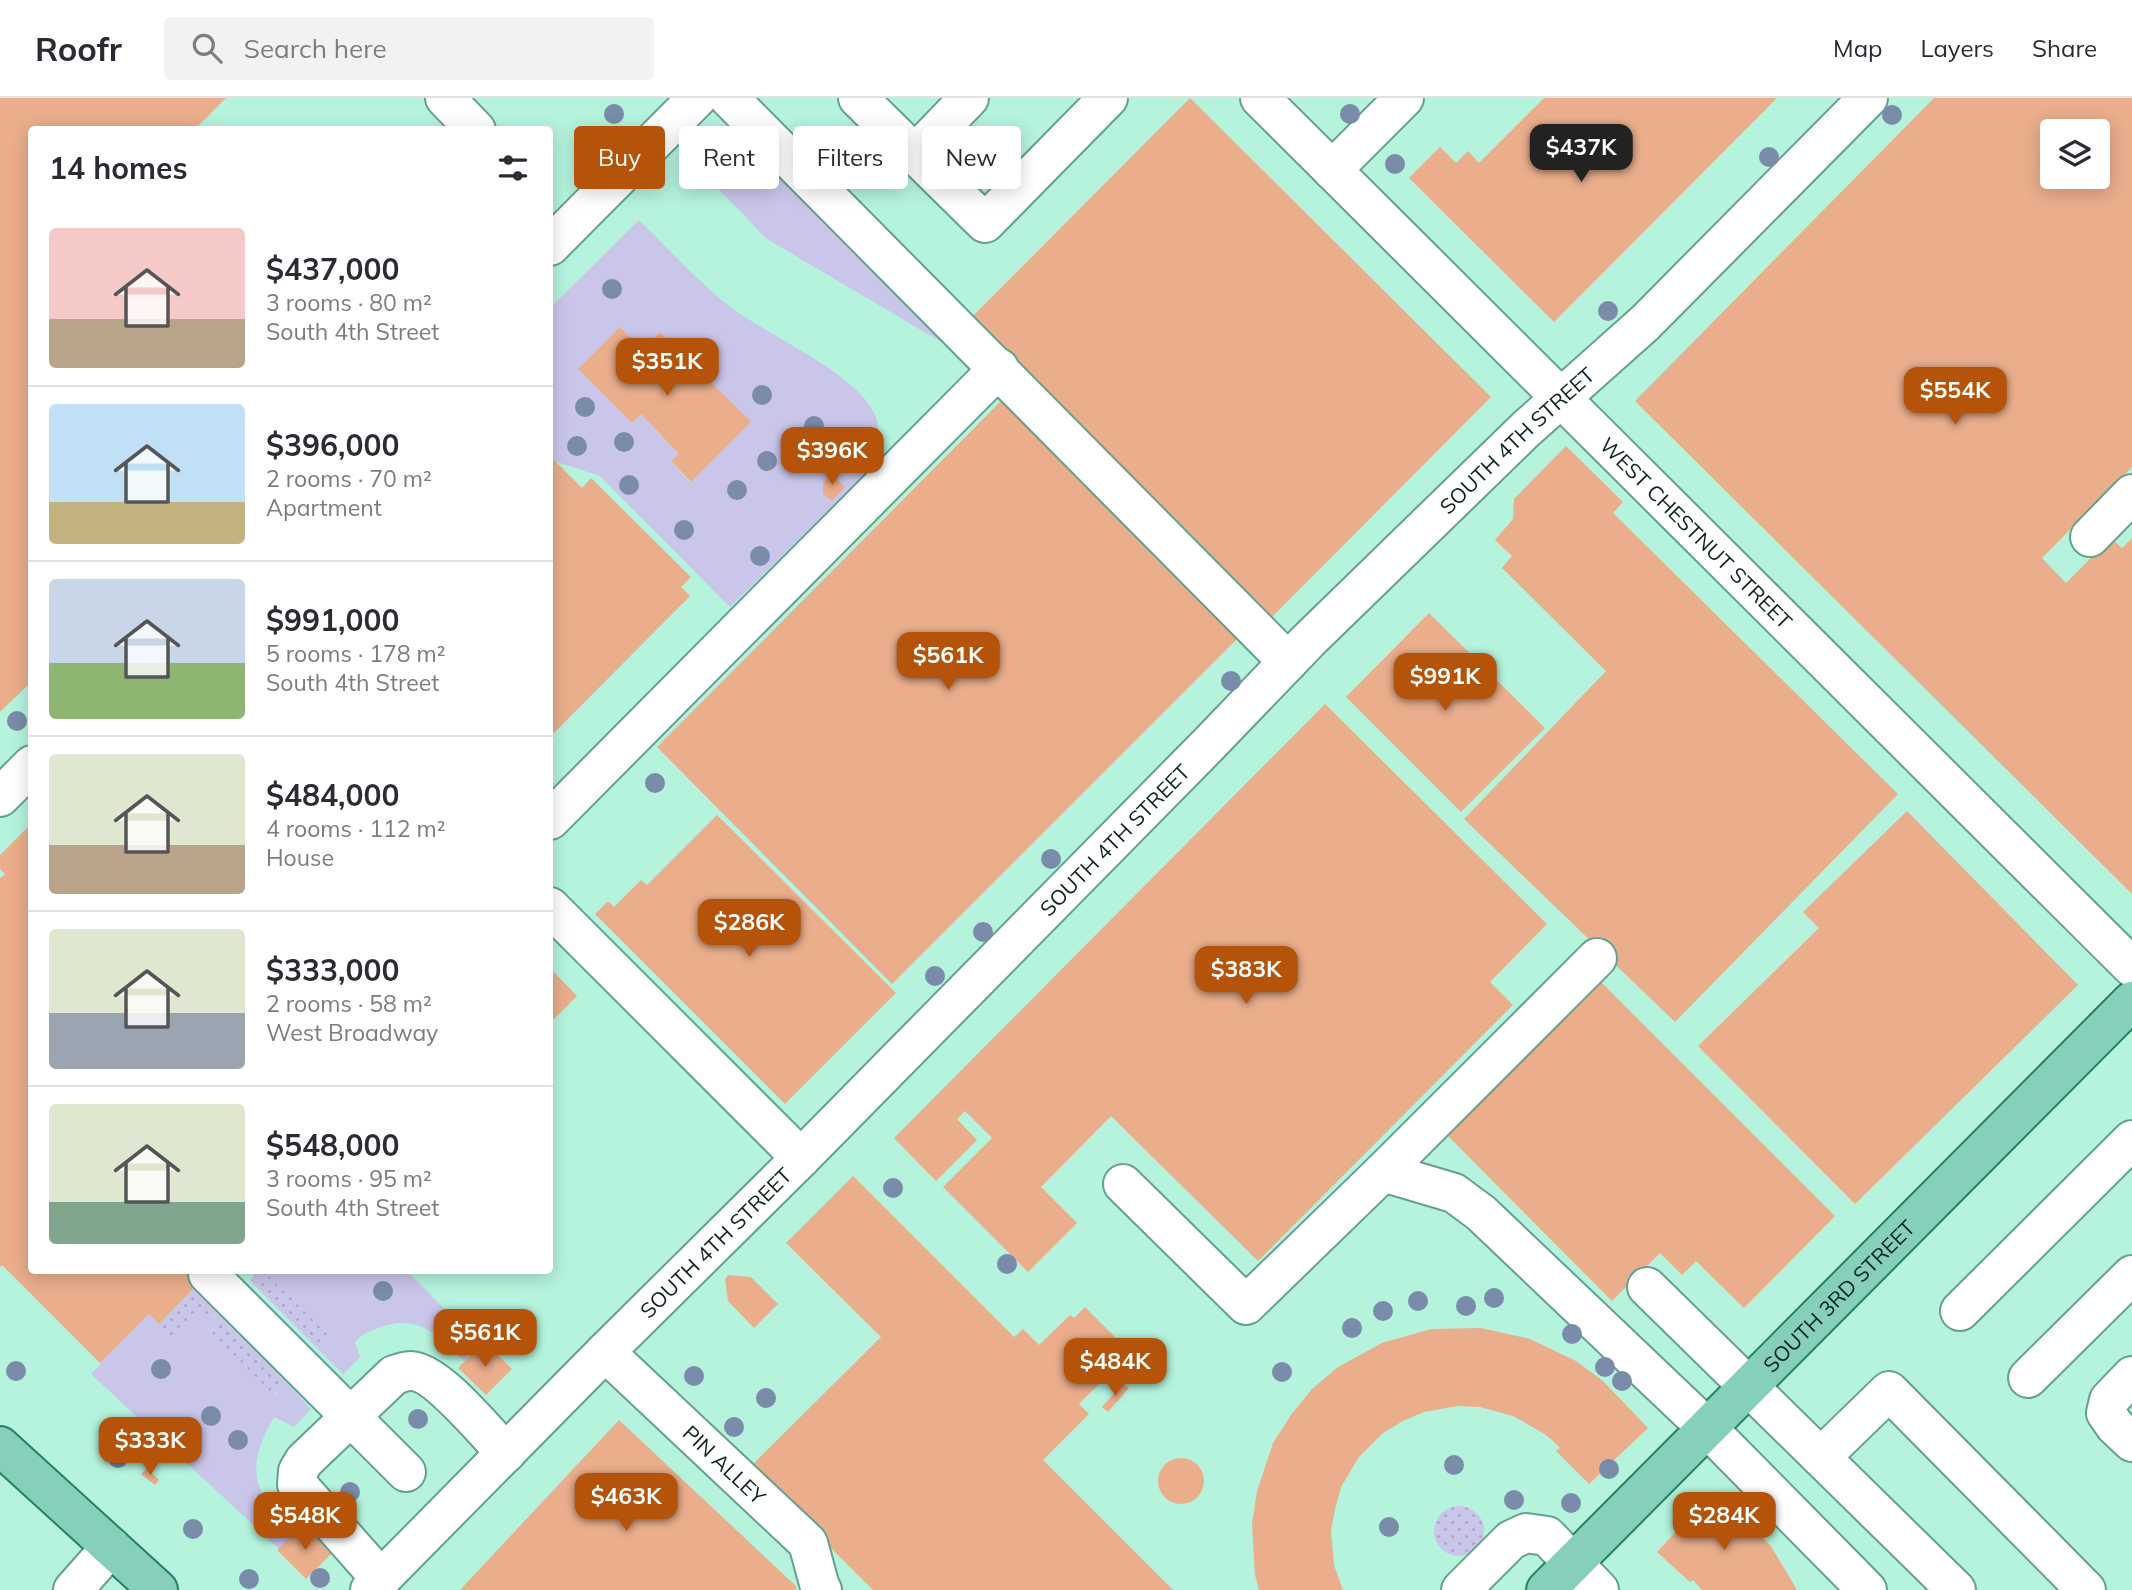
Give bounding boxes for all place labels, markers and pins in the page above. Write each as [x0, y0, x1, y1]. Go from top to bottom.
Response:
pin: $437K [1532, 125, 1630, 184]
pin: $351K [618, 338, 716, 398]
pin: $554K [1906, 368, 2004, 427]
pin: $396K [783, 428, 881, 487]
pin: $561K [899, 632, 997, 692]
pin: $991K [1396, 654, 1494, 713]
pin: $286K [700, 900, 798, 959]
pin: $383K [1197, 946, 1295, 1006]
pin: $561K [436, 1310, 534, 1369]
pin: $484K [1066, 1338, 1164, 1398]
pin: $333K [101, 1418, 199, 1477]
pin: $463K [577, 1474, 675, 1533]
pin: $548K [256, 1492, 354, 1552]
pin: $284K [1675, 1492, 1773, 1552]

